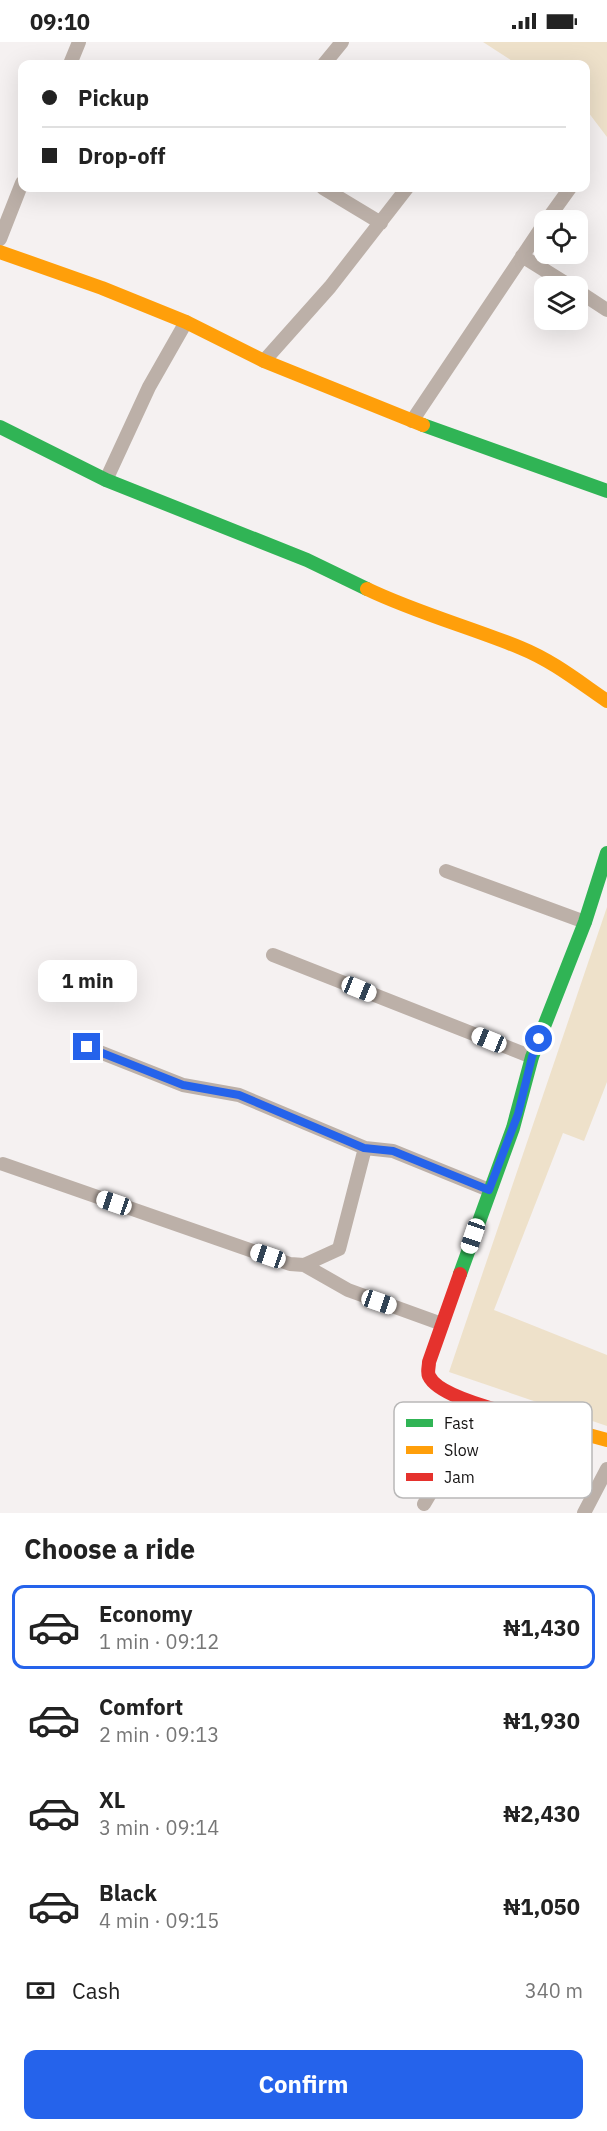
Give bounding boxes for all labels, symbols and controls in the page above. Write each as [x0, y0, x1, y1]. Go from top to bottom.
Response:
text: 09:10 [30, 7, 90, 36]
text: Pickup [78, 83, 149, 112]
text: Drop-off [78, 141, 165, 170]
map controls [534, 210, 588, 330]
button: locate [534, 210, 588, 264]
button: layers [534, 276, 588, 330]
callout: 1 min [38, 960, 136, 1002]
text: 1 min [61, 967, 114, 994]
car [339, 974, 379, 1004]
car [469, 1025, 509, 1055]
route start [525, 1025, 552, 1052]
route end [73, 1033, 100, 1060]
car [94, 1189, 134, 1217]
car [459, 1216, 487, 1256]
car [248, 1242, 288, 1270]
car [359, 1288, 399, 1316]
legend [394, 1402, 592, 1498]
text: Fast [444, 1413, 474, 1433]
text: Slow [444, 1440, 479, 1460]
text: Jam [444, 1467, 475, 1487]
text: Choose a ride [24, 1531, 195, 1566]
text: Economy [99, 1599, 193, 1628]
icon: car [27, 1600, 81, 1654]
text: ₦1,430 [503, 1613, 580, 1642]
text: 1 min · 09:12 [99, 1628, 219, 1655]
text: Comfort [99, 1692, 183, 1721]
icon: car [27, 1693, 81, 1747]
text: ₦1,930 [503, 1706, 580, 1735]
text: 2 min · 09:13 [99, 1721, 219, 1748]
text: XL [99, 1785, 125, 1814]
icon: car [27, 1786, 81, 1840]
text: ₦2,430 [503, 1799, 580, 1828]
text: 3 min · 09:14 [99, 1814, 219, 1841]
text: Black [99, 1878, 157, 1907]
icon: car [27, 1879, 81, 1933]
text: ₦1,050 [503, 1892, 580, 1921]
text: 4 min · 09:15 [99, 1907, 219, 1934]
icon: cash [24, 1974, 57, 2007]
text: Cash [72, 1976, 121, 2005]
text: 340 m [525, 1977, 583, 2004]
button: Confirm [24, 2050, 583, 2119]

